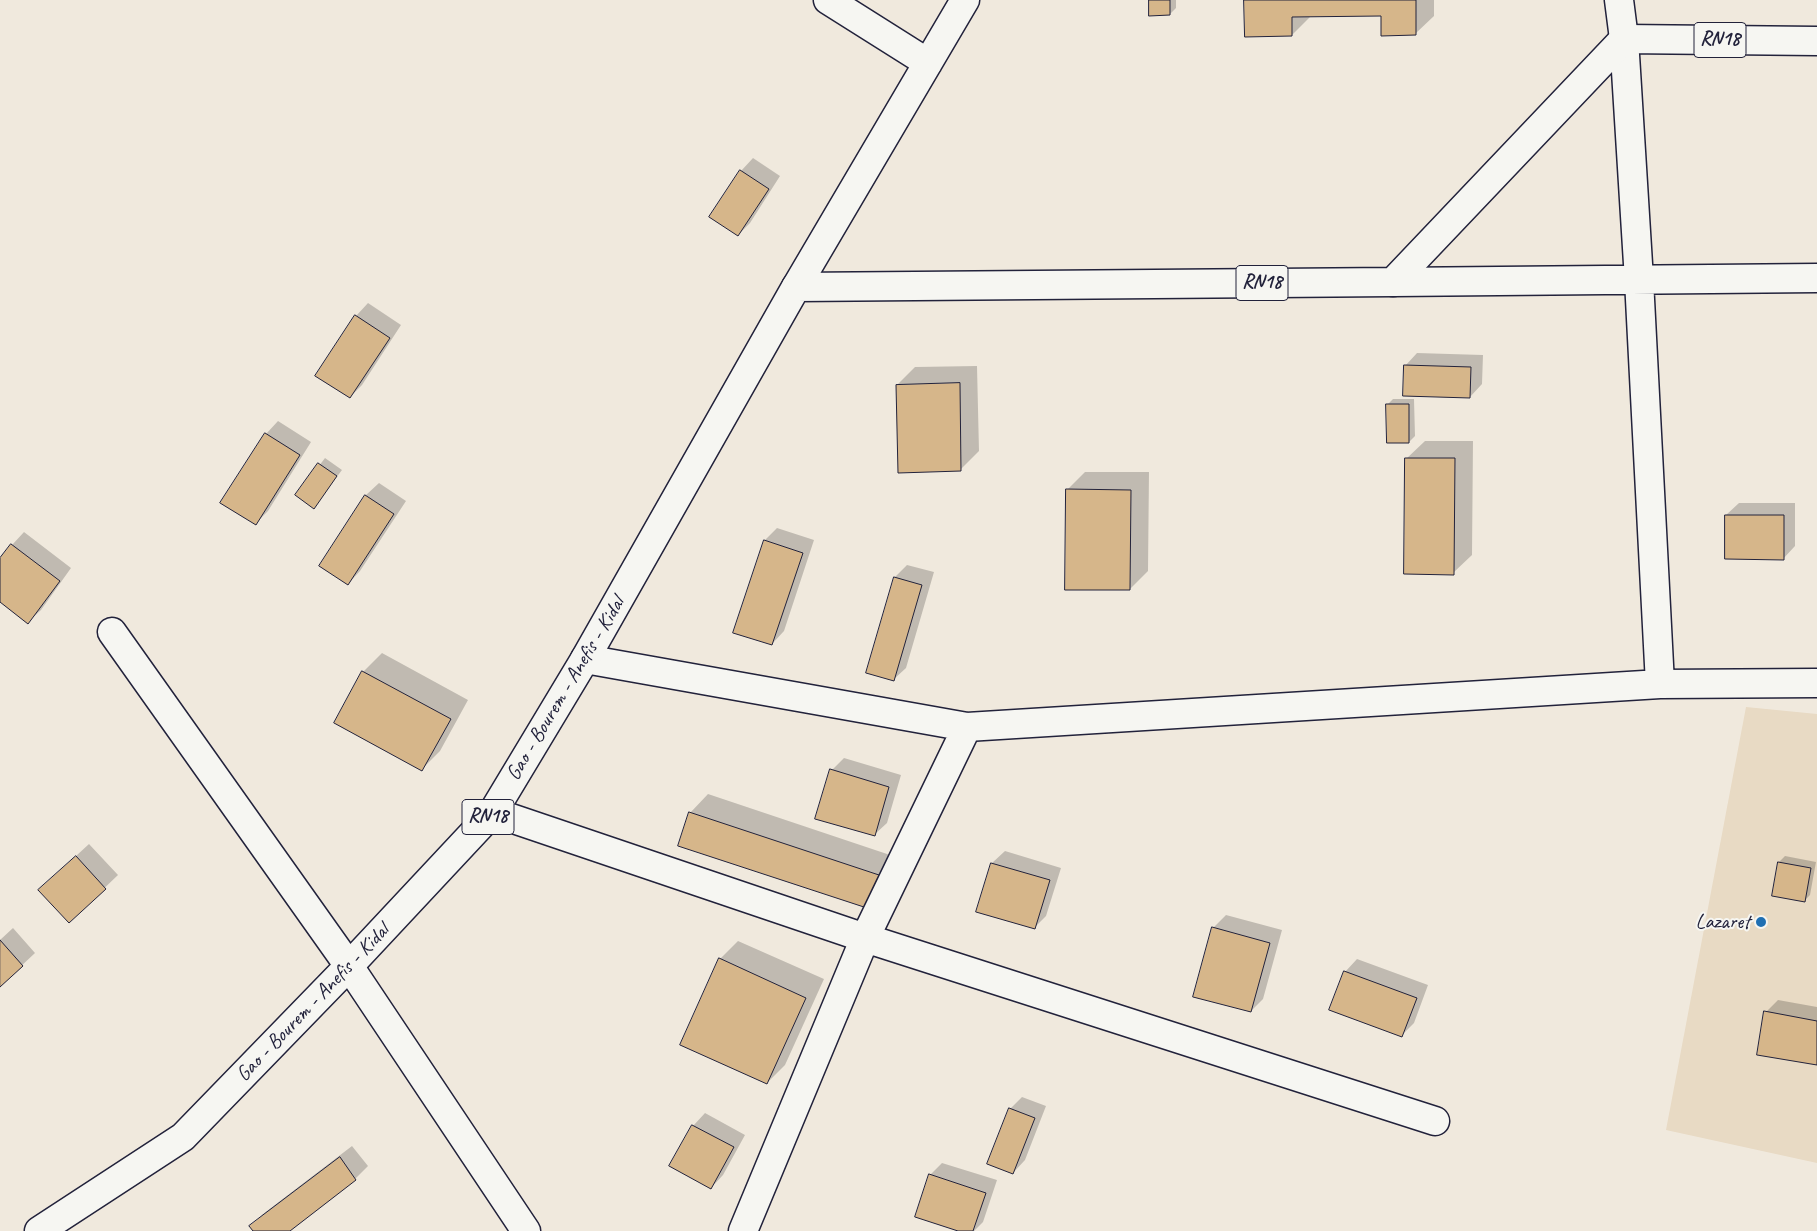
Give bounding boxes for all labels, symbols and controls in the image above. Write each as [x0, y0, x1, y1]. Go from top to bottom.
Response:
road number: RN18 [1694, 22, 1746, 58]
road number: RN18 [1236, 266, 1288, 300]
street label: Gao - Bourem - Anefis - Kidal [501, 593, 631, 785]
road number: RN18 [462, 800, 514, 834]
place label: Lazaret [1696, 909, 1750, 935]
marker: Lazaret [1754, 915, 1768, 929]
street label: Gao - Bourem - Anefis - Kidal [231, 919, 395, 1087]

